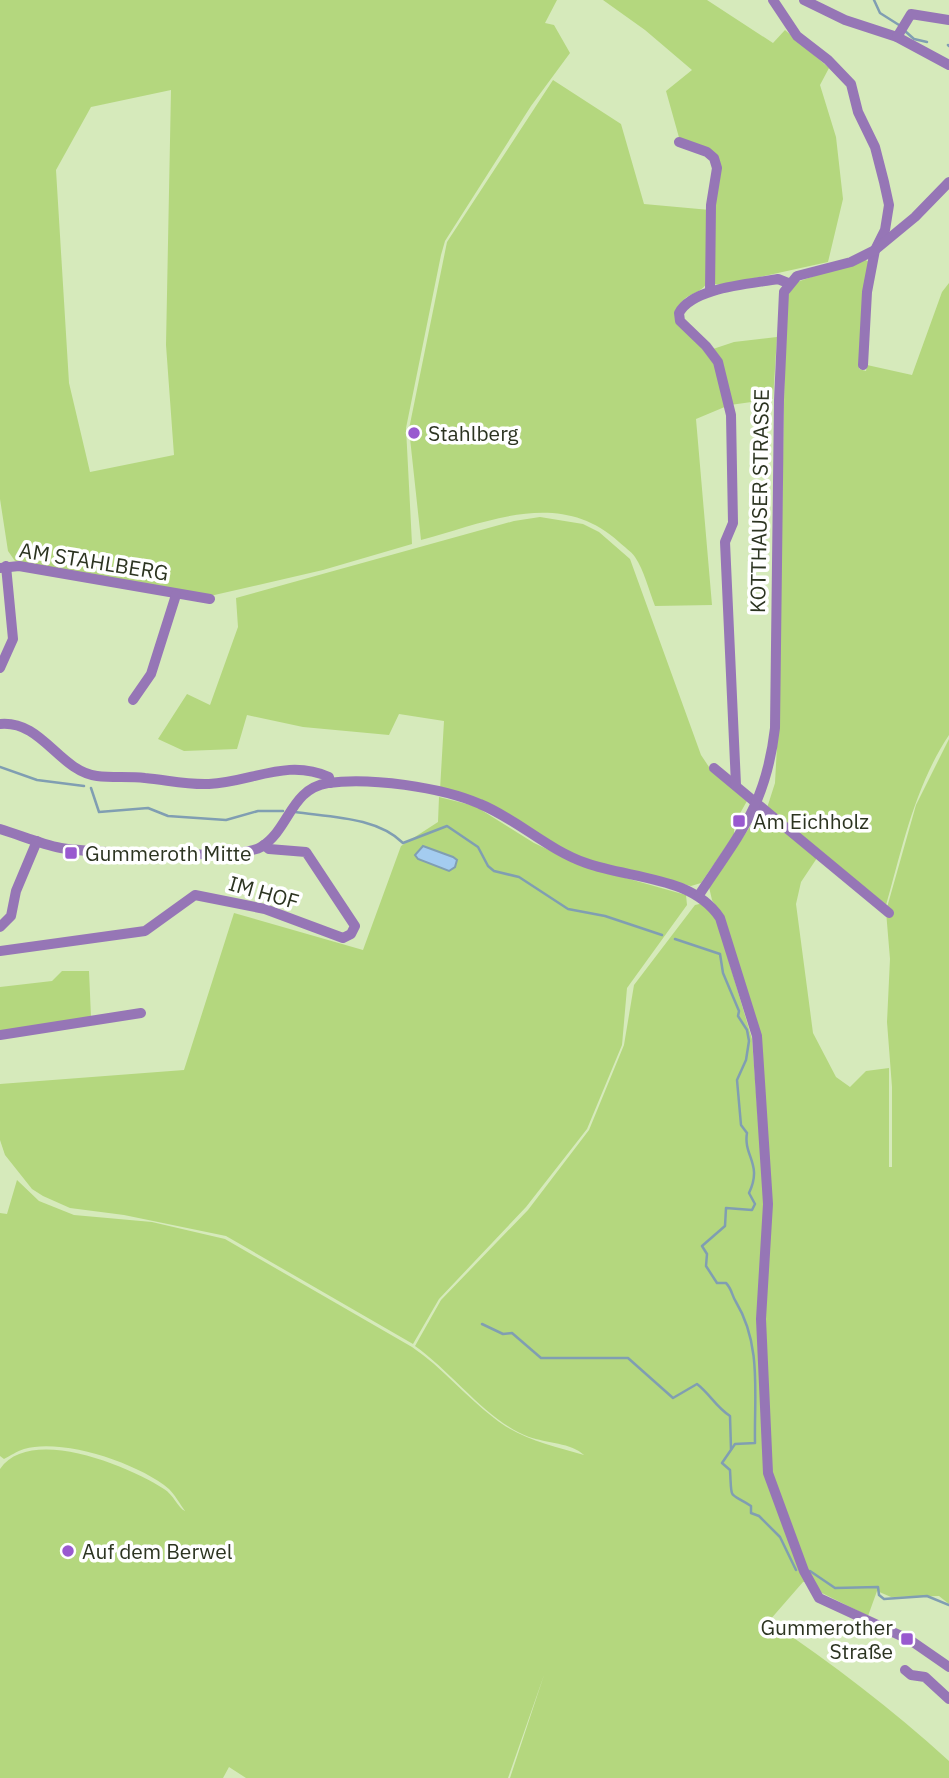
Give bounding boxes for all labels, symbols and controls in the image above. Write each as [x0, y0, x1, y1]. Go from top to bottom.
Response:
street label: KOTTHAUSER STRASSE [743, 389, 775, 613]
place label: Stahlberg [428, 419, 518, 447]
marker: Stahlberg [406, 425, 422, 441]
street label: AM STAHLBERG [17, 535, 171, 587]
place label: Am Eichholz [753, 807, 869, 835]
marker: Am Eichholz [731, 813, 747, 829]
place label: Gummeroth Mitte [85, 839, 252, 867]
marker: Gummeroth Mitte [63, 845, 79, 861]
street label: IM HOF [226, 869, 302, 915]
place label: Auf dem Berwel [82, 1537, 233, 1565]
marker: Auf dem Berwel [60, 1543, 76, 1559]
place label: Gummerother Straße [760, 1613, 893, 1665]
marker: Gummerother Straße [899, 1631, 915, 1647]

